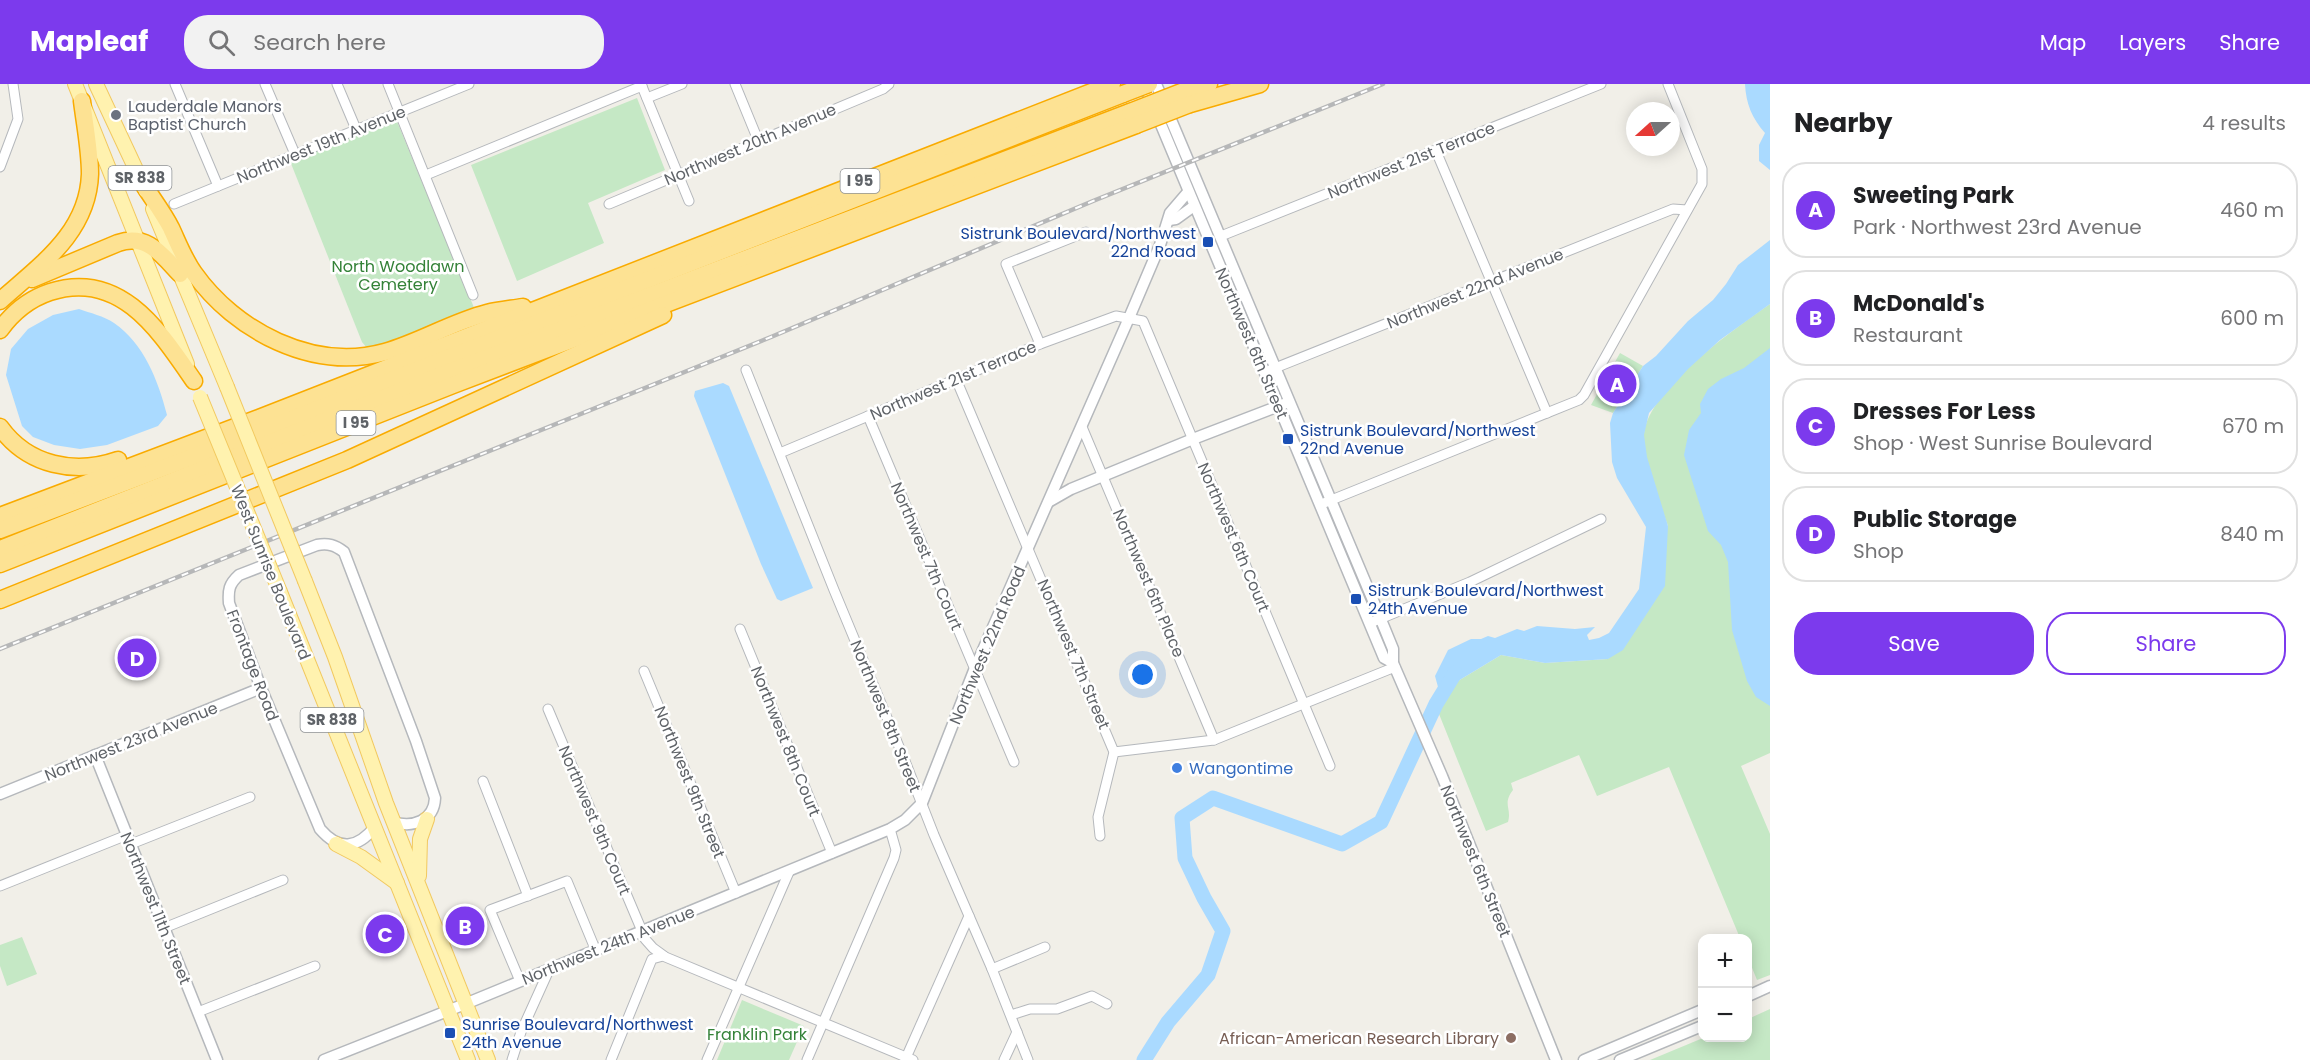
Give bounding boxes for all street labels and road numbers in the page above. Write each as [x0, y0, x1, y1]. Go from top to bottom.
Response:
street label: Northwest 20th Avenue [661, 98, 840, 191]
street label: Northwest 19th Avenue [233, 100, 409, 189]
street label: Northwest 21st Terrace [1324, 116, 1498, 205]
road number: SR 838 [108, 166, 172, 190]
road number: I 95 [840, 169, 880, 193]
street label: Northwest 22nd Avenue [1383, 242, 1567, 334]
street label: Northwest 6th Street [1209, 264, 1294, 423]
street label: Northwest 21st Terrace [866, 335, 1040, 426]
road number: I 95 [336, 411, 376, 435]
street label: Northwest 6th Court [1192, 459, 1275, 616]
street label: Northwest 7th Court [885, 479, 968, 634]
street label: West Sunrise Boulevard [225, 481, 316, 663]
street label: Northwest 6th Place [1107, 505, 1190, 661]
street label: Northwest 22nd Road [944, 562, 1031, 728]
street label: Northwest 7th Street [1032, 576, 1116, 733]
street label: Frontage Road [221, 606, 284, 724]
street label: Northwest 8th Street [844, 637, 927, 796]
street label: Northwest 8th Court [745, 663, 826, 820]
street label: Northwest 23rd Avenue [41, 696, 221, 787]
street label: Northwest 9th Street [648, 703, 731, 862]
road number: SR 838 [300, 708, 364, 732]
street label: Northwest 9th Court [553, 742, 636, 899]
street label: Northwest 6th Street [1434, 782, 1517, 941]
street label: Northwest 11th Street [114, 829, 197, 988]
street label: Northwest 24th Avenue [518, 900, 698, 991]

